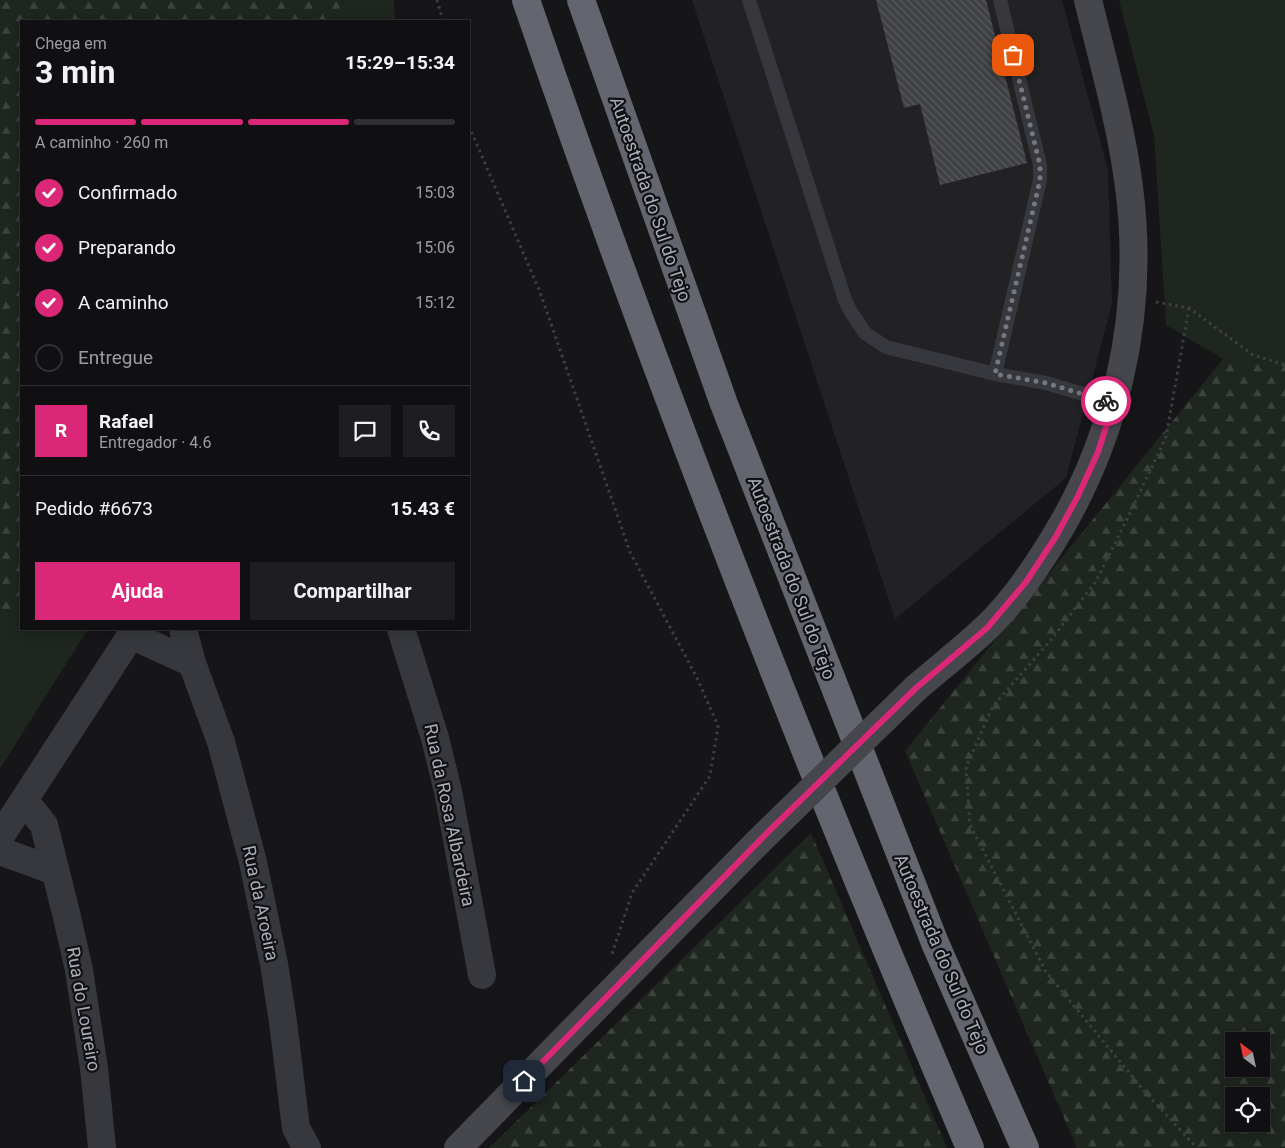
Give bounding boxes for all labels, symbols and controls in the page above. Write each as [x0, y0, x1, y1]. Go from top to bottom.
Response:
text: Chega em [35, 34, 107, 53]
pin [992, 34, 1034, 76]
icon: bag [999, 41, 1027, 69]
text: 15:29–15:34 [345, 51, 455, 74]
text: 3 min [35, 53, 115, 91]
street label: Autoestrada do Sul do Tejo [606, 94, 696, 304]
text: A caminho · 260 m [35, 133, 168, 152]
icon: check [35, 179, 63, 207]
text: Confirmado [78, 181, 177, 204]
text: 15:03 [415, 183, 455, 202]
icon: check [35, 234, 63, 262]
text: Preparando [78, 236, 176, 259]
text: 15:06 [415, 238, 455, 257]
icon: check [35, 289, 63, 317]
text: A caminho [78, 291, 168, 314]
text: 15:12 [415, 293, 455, 312]
text: Entregue [78, 346, 153, 369]
courier [1081, 376, 1131, 426]
icon: bike [1092, 387, 1120, 415]
button: chat [339, 405, 391, 457]
button: phone [403, 405, 455, 457]
text: Rafael [99, 410, 154, 433]
text: R [55, 419, 67, 442]
text: Entregador · 4.6 [99, 433, 212, 452]
street label: Autoestrada do Sul do Tejo [744, 474, 840, 682]
text: Pedido #6673 [35, 497, 153, 520]
text: 15.43 € [390, 497, 455, 520]
button: Ajuda [35, 562, 240, 620]
button: Compartilhar [250, 562, 455, 620]
street label: Rua da Rosa Albardeira [420, 722, 480, 908]
street label: Rua da Aroeira [239, 844, 283, 962]
street label: Autoestrada do Sul do Tejo [890, 851, 994, 1057]
street label: Rua do Loureiro [63, 945, 105, 1073]
north arrow [1225, 1032, 1270, 1078]
map controls [1225, 1032, 1270, 1132]
pin [503, 1060, 545, 1102]
icon: home [510, 1067, 538, 1095]
button: locate [1225, 1087, 1270, 1132]

